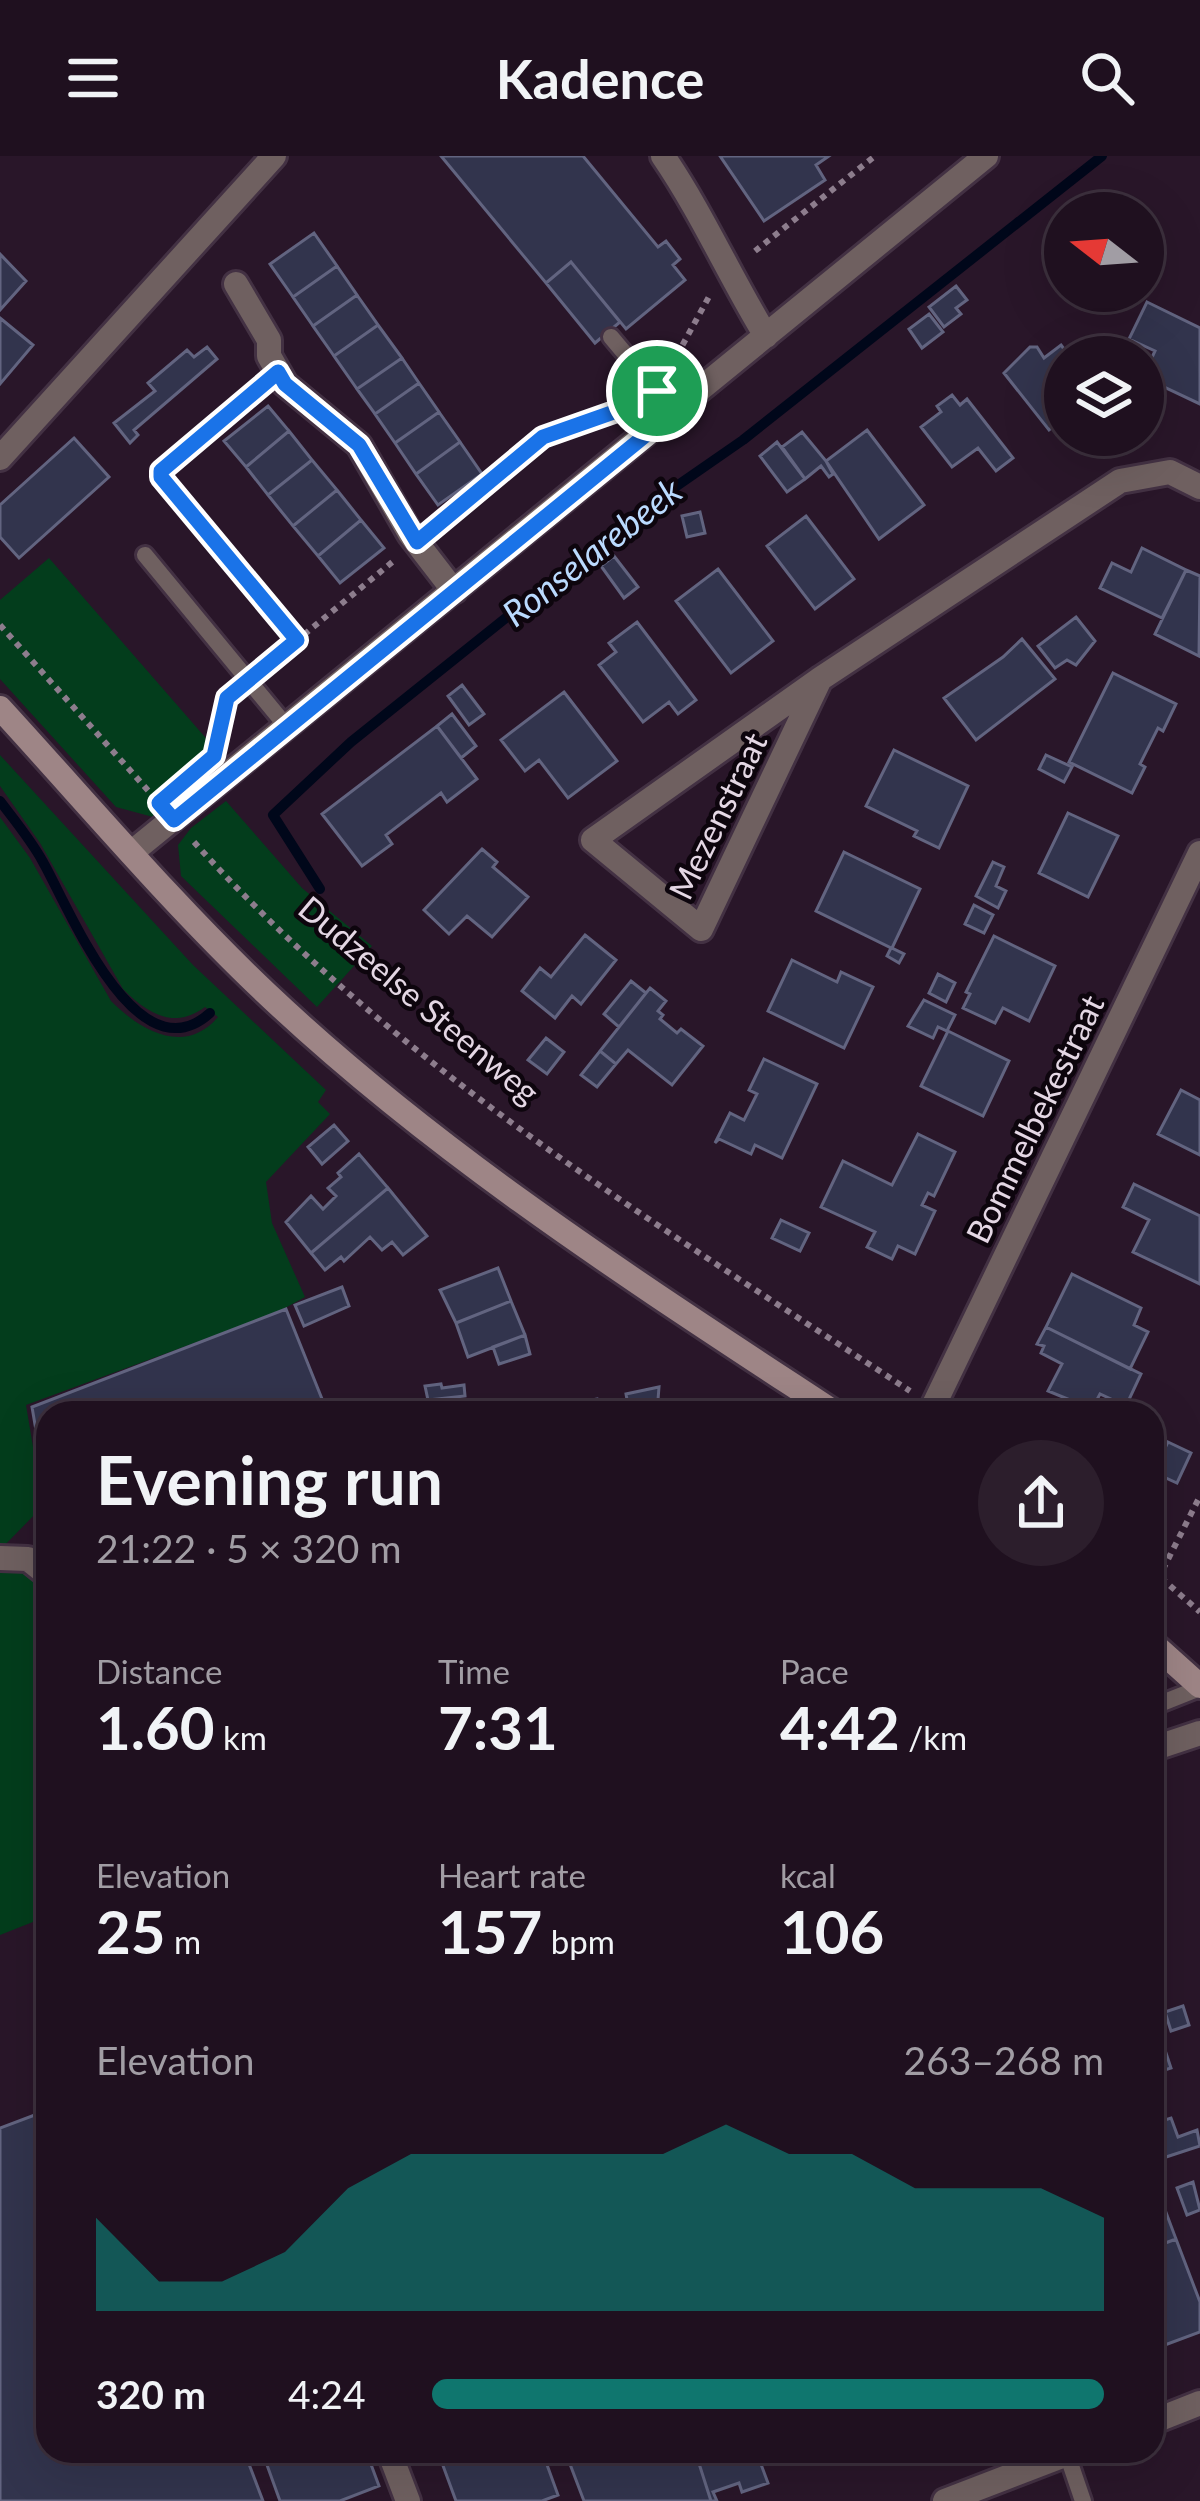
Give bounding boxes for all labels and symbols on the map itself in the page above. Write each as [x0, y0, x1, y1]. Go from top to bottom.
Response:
north arrow [1044, 192, 1164, 312]
pin [606, 340, 708, 442]
water label: Ronselarebeek [493, 467, 690, 635]
street label: Mezenstraat [660, 726, 775, 905]
street label: Dudzeelse Steenweg [291, 887, 548, 1111]
street label: Bommelbekestraat [957, 988, 1111, 1249]

